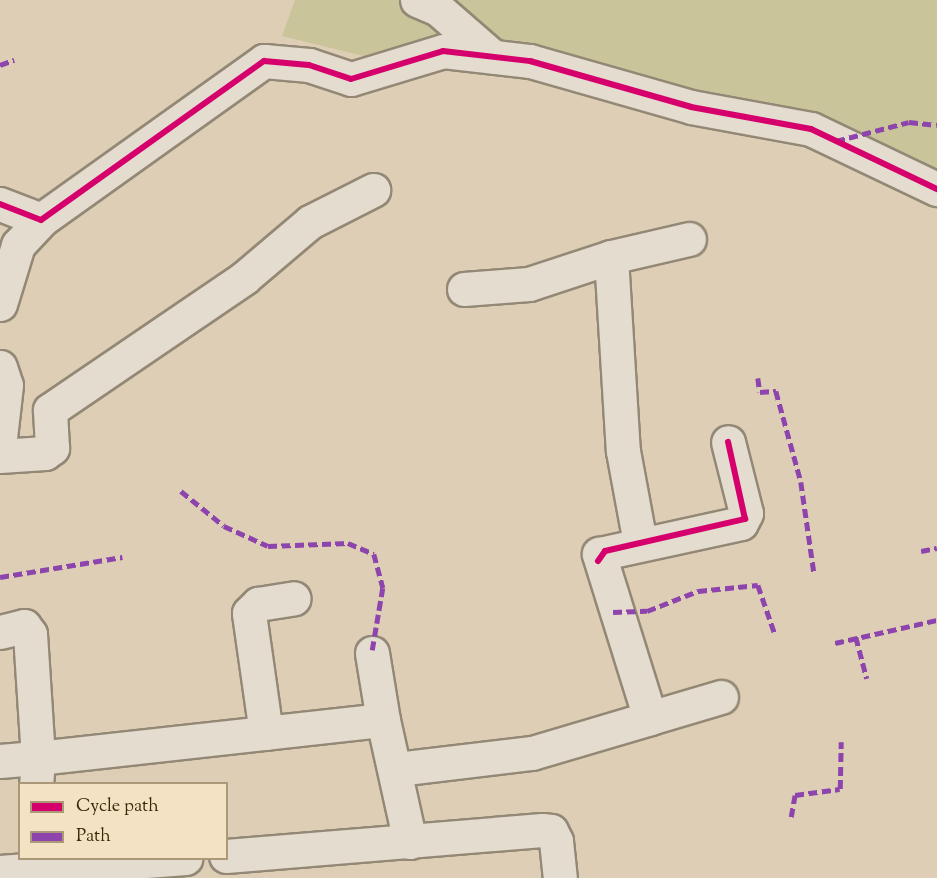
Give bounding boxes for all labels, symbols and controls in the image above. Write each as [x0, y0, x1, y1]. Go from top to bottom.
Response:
legend [18, 782, 228, 860]
text: Cycle path [76, 794, 159, 820]
text: Path [76, 824, 111, 850]

